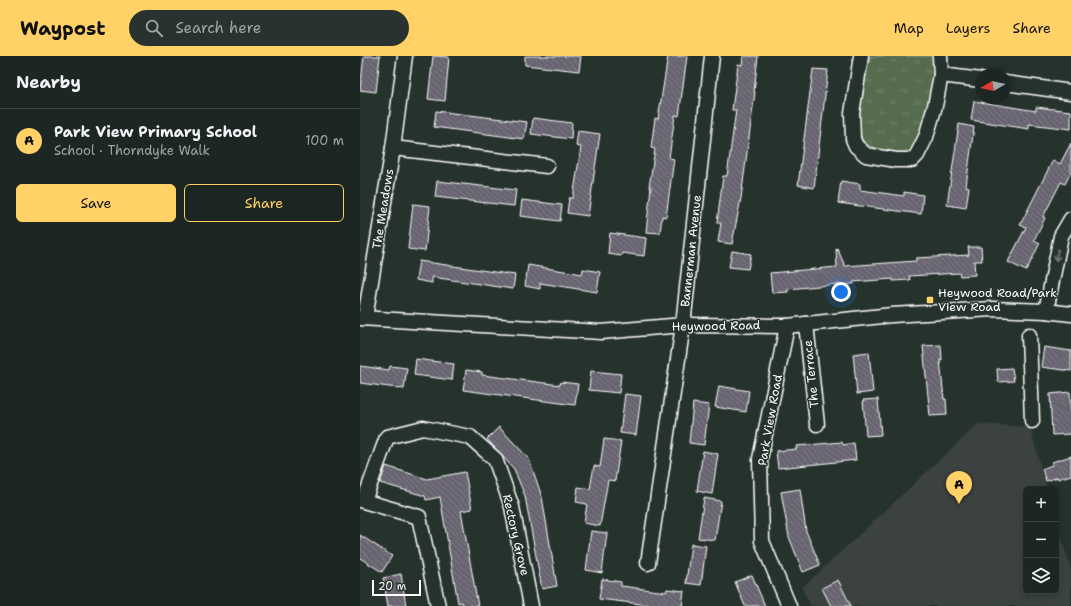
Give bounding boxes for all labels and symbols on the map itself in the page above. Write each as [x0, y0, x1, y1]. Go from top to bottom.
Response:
north arrow [975, 68, 1011, 104]
street label: The Meadows [369, 167, 397, 250]
street label: Bannerman Avenue [677, 194, 705, 308]
one-way arrow [1053, 249, 1061, 262]
your location [831, 282, 851, 302]
place label: Heywood Road/Park View Road [938, 285, 1057, 315]
marker: Heywood Road/Park View Road [925, 295, 935, 305]
street label: Heywood Road [671, 317, 761, 335]
street label: The Terrace [799, 339, 823, 409]
street label: Park View Road [754, 373, 786, 467]
pin: A [946, 471, 972, 504]
street label: Rectory Grove [499, 493, 533, 577]
scale bar [372, 578, 421, 597]

